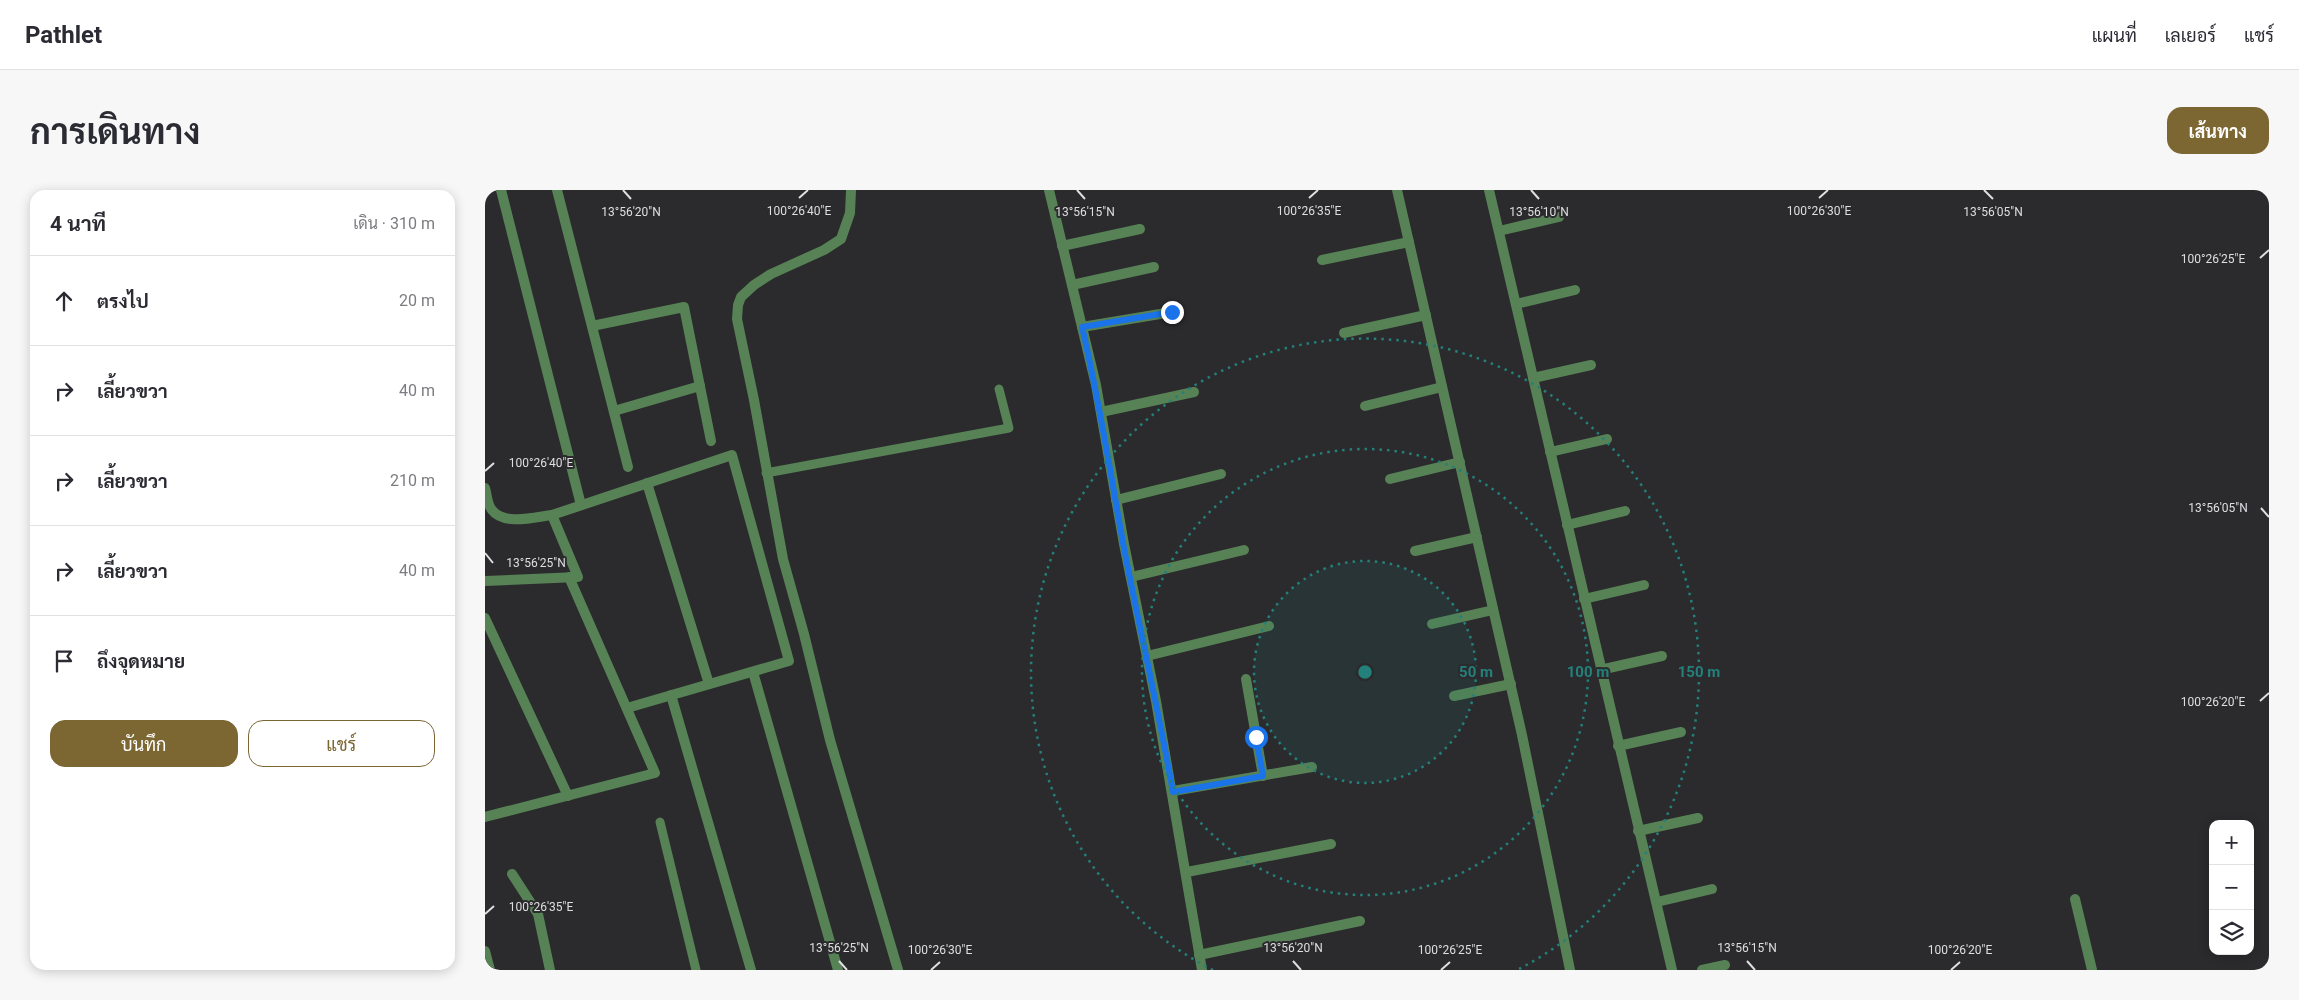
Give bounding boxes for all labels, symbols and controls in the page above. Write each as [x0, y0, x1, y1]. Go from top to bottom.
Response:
text: Pathlet [25, 21, 102, 49]
text: แผนที่ [2092, 25, 2137, 46]
text: เลเยอร์ [2165, 25, 2216, 46]
text: แชร์ [2244, 25, 2274, 46]
button: เส้นทาง [2167, 107, 2269, 154]
text: การเดินทาง [30, 112, 200, 153]
text: 100°26'40"E [767, 204, 831, 218]
text: 100°26'35"E [1277, 204, 1341, 218]
text: 100°26'30"E [1787, 204, 1851, 218]
text: 13°56'20"N [601, 205, 661, 219]
text: 13°56'15"N [1055, 205, 1115, 219]
text: 13°56'10"N [1509, 205, 1569, 219]
text: 13°56'05"N [1963, 205, 2023, 219]
text: 4 นาที [50, 212, 106, 236]
text: เดิน · 310 m [353, 214, 435, 233]
text: 100°26'25"E [2181, 252, 2245, 266]
icon: ahead [50, 287, 78, 315]
text: ตรงไป [97, 290, 149, 313]
text: 20 m [399, 291, 435, 310]
route end [1161, 301, 1184, 324]
icon: right [50, 377, 78, 405]
text: เลี้ยวขวา [97, 380, 168, 403]
text: 40 m [399, 381, 435, 400]
text: 100°26'40"E [509, 456, 573, 470]
icon: right [50, 467, 78, 495]
text: เลี้ยวขวา [97, 470, 168, 493]
text: 210 m [390, 471, 435, 490]
text: 13°56'05"N [2188, 501, 2248, 515]
text: 13°56'25"N [506, 556, 566, 570]
icon: right [50, 557, 78, 585]
text: เลี้ยวขวา [97, 560, 168, 583]
text: 40 m [399, 561, 435, 580]
icon: arrive [50, 647, 78, 675]
text: ถึงจุดหมาย [97, 650, 185, 673]
centre of rings [1356, 663, 1374, 681]
text: 50 m [1459, 663, 1493, 681]
text: 100 m [1567, 663, 1609, 681]
text: 150 m [1678, 663, 1720, 681]
text: 100°26'20"E [2181, 695, 2245, 709]
button: บันทึก [50, 720, 238, 767]
button: แชร์ [248, 720, 435, 767]
route start [1245, 726, 1268, 749]
map controls [2209, 820, 2254, 955]
button: + [2209, 820, 2254, 865]
button: − [2209, 865, 2254, 910]
text: 100°26'35"E [509, 900, 573, 914]
button: layers [2209, 910, 2254, 955]
text: 13°56'25"N [809, 941, 869, 955]
text: 13°56'20"N [1263, 941, 1323, 955]
text: 13°56'15"N [1717, 941, 1777, 955]
text: 100°26'30"E [908, 943, 972, 957]
text: 100°26'25"E [1418, 943, 1482, 957]
text: 100°26'20"E [1928, 943, 1992, 957]

